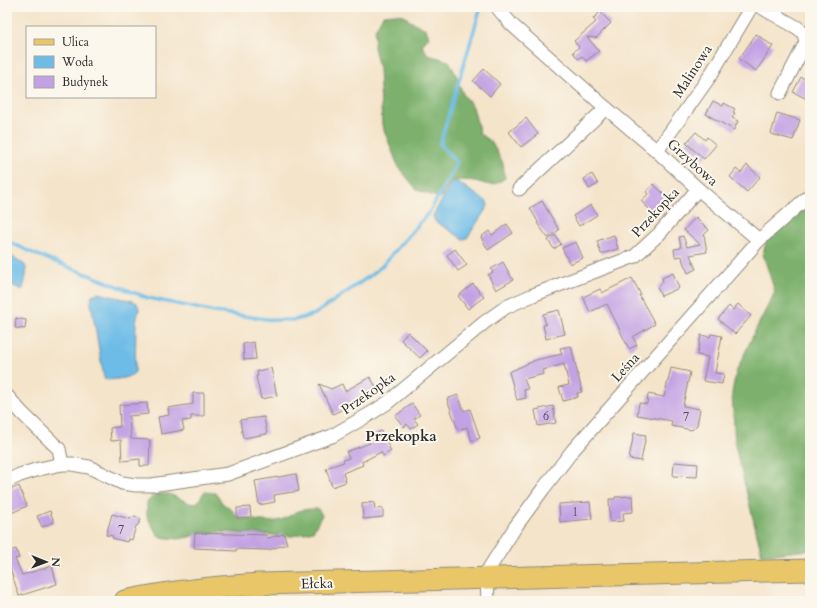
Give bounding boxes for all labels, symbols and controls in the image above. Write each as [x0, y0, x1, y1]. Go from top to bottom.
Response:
legend [26, 26, 156, 98]
text: Ulica [62, 34, 90, 50]
street label: Malinowa [668, 41, 717, 101]
text: Woda [61, 54, 94, 70]
text: Budynek [62, 74, 109, 90]
street label: Grzybowa [663, 135, 722, 190]
street label: Przekopka [627, 183, 683, 242]
street label: Leśna [607, 349, 644, 386]
street label: Przekopka [337, 368, 399, 419]
house number: 6 [543, 408, 549, 424]
house number: 7 [683, 409, 689, 425]
district label: Przekopka [365, 426, 437, 446]
house number: 1 [572, 504, 578, 520]
house number: 7 [118, 522, 124, 538]
north arrow [26, 542, 66, 582]
text: N [48, 557, 63, 568]
street label: Ełcka [300, 573, 334, 594]

